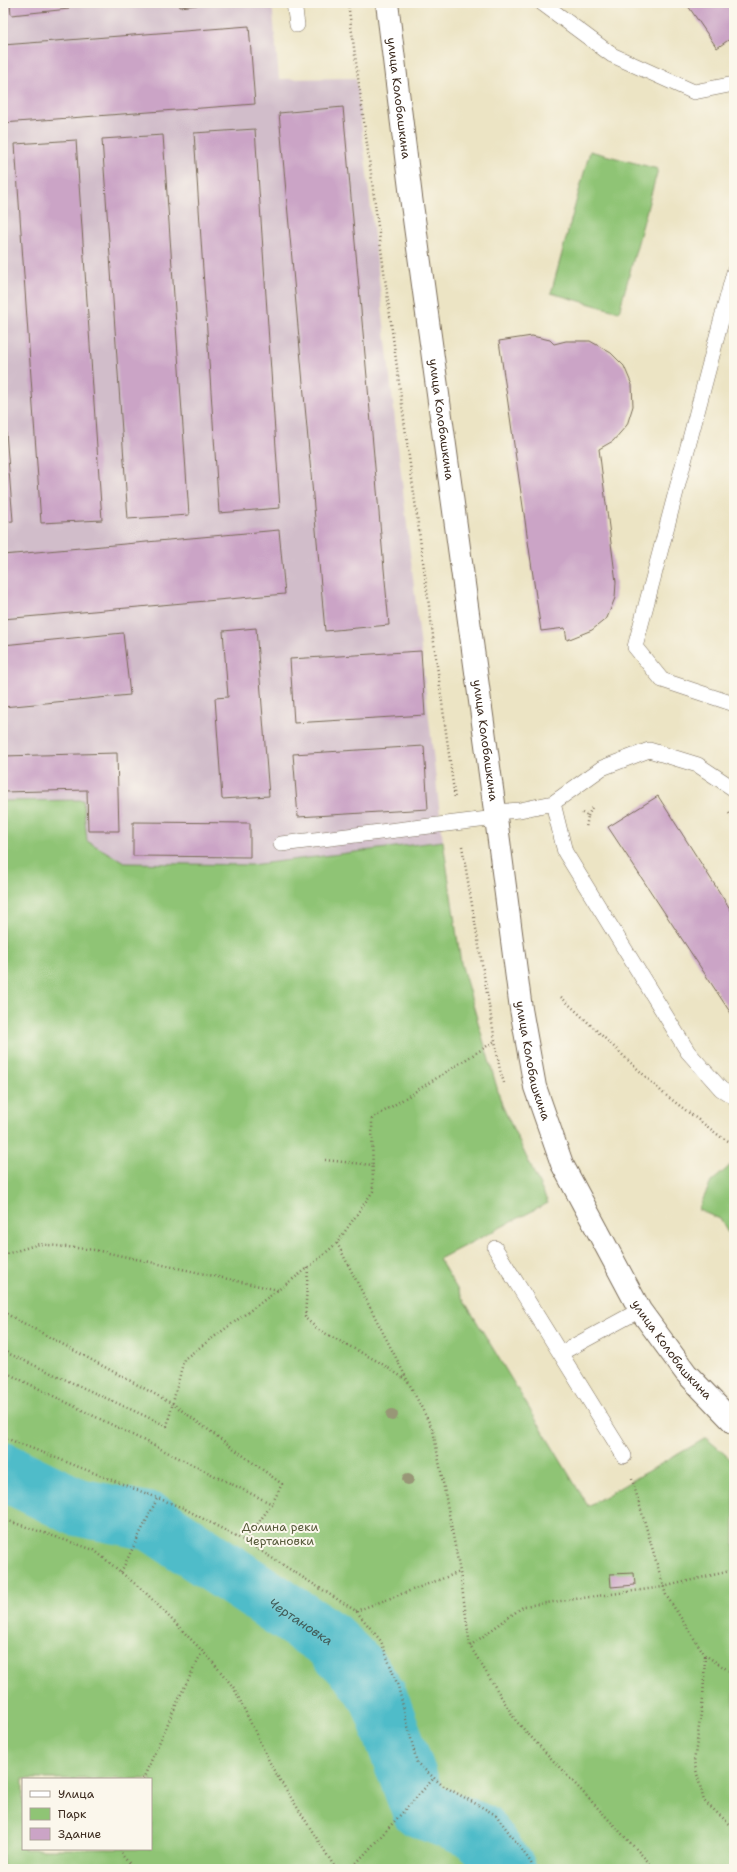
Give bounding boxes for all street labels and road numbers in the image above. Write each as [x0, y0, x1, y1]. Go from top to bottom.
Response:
street label: улица Колобашкина [383, 37, 414, 161]
street label: улица Колобашкина [425, 358, 458, 482]
street label: улица Колобашкина [469, 679, 502, 803]
street label: улица Колобашкина [512, 1000, 554, 1123]
street label: улица Колобашкина [628, 1297, 716, 1403]

